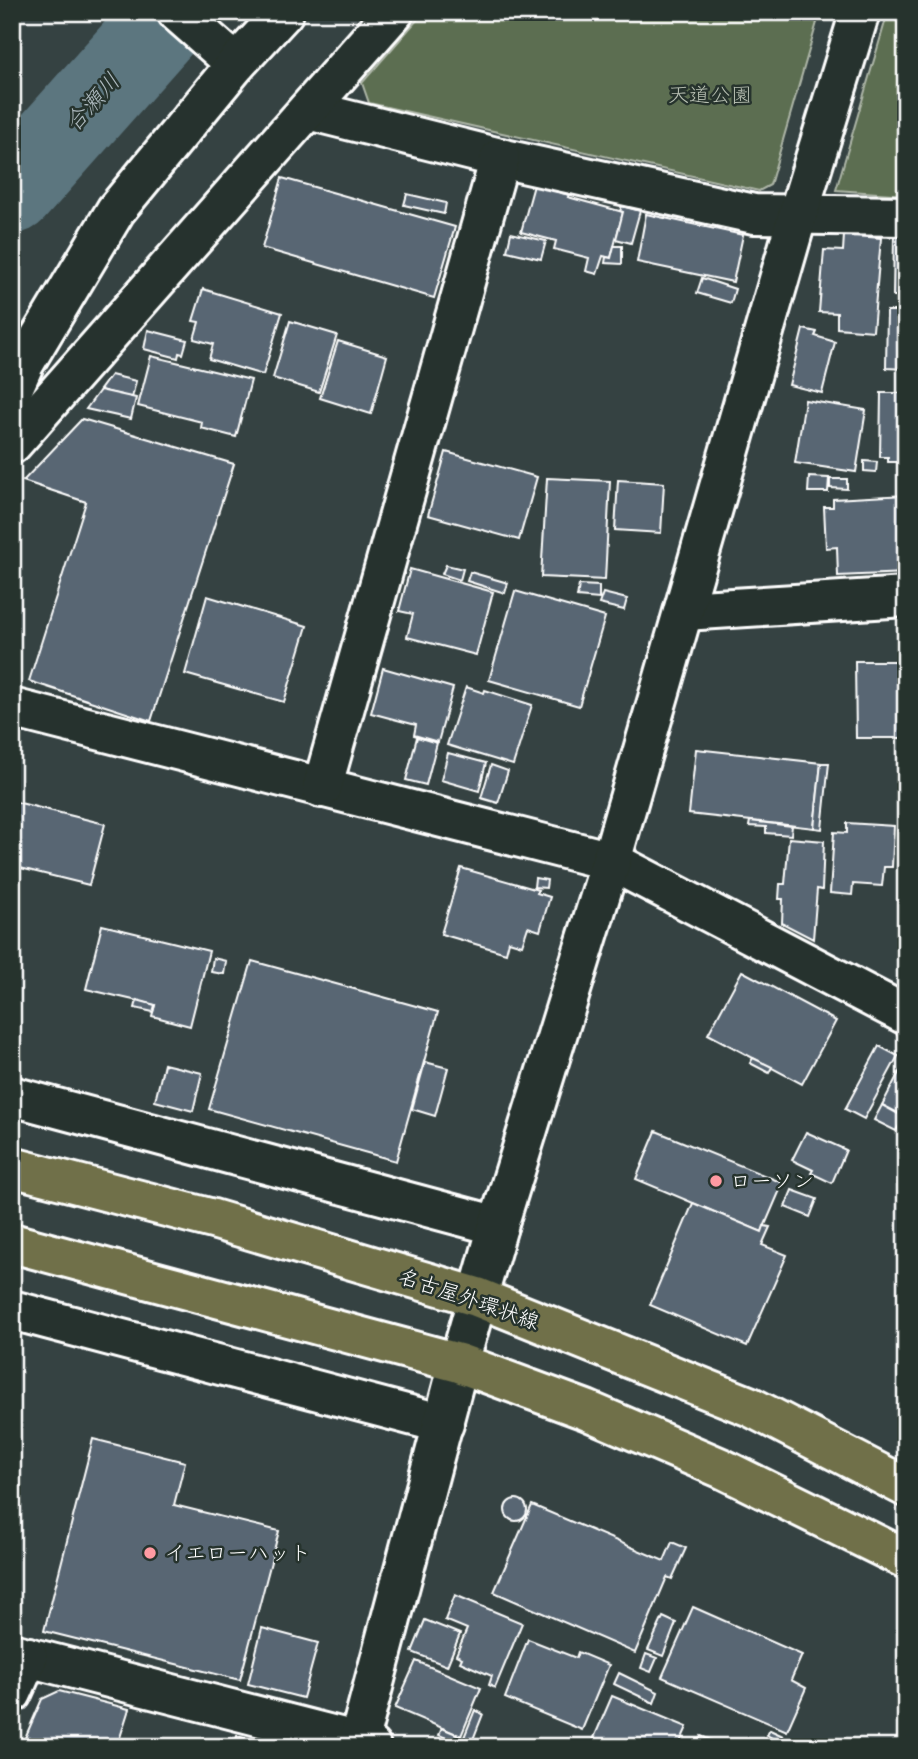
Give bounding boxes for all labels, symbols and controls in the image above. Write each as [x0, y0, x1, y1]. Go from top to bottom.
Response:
water label: 合瀬川 [59, 68, 128, 139]
park label: 天道公園 [668, 82, 752, 110]
place label: ローソン [730, 1168, 814, 1196]
marker: ローソン [708, 1173, 724, 1189]
street label: 名古屋外環状線 [395, 1263, 543, 1337]
place label: イエローハット [164, 1540, 311, 1568]
marker: イエローハット [142, 1545, 158, 1561]

